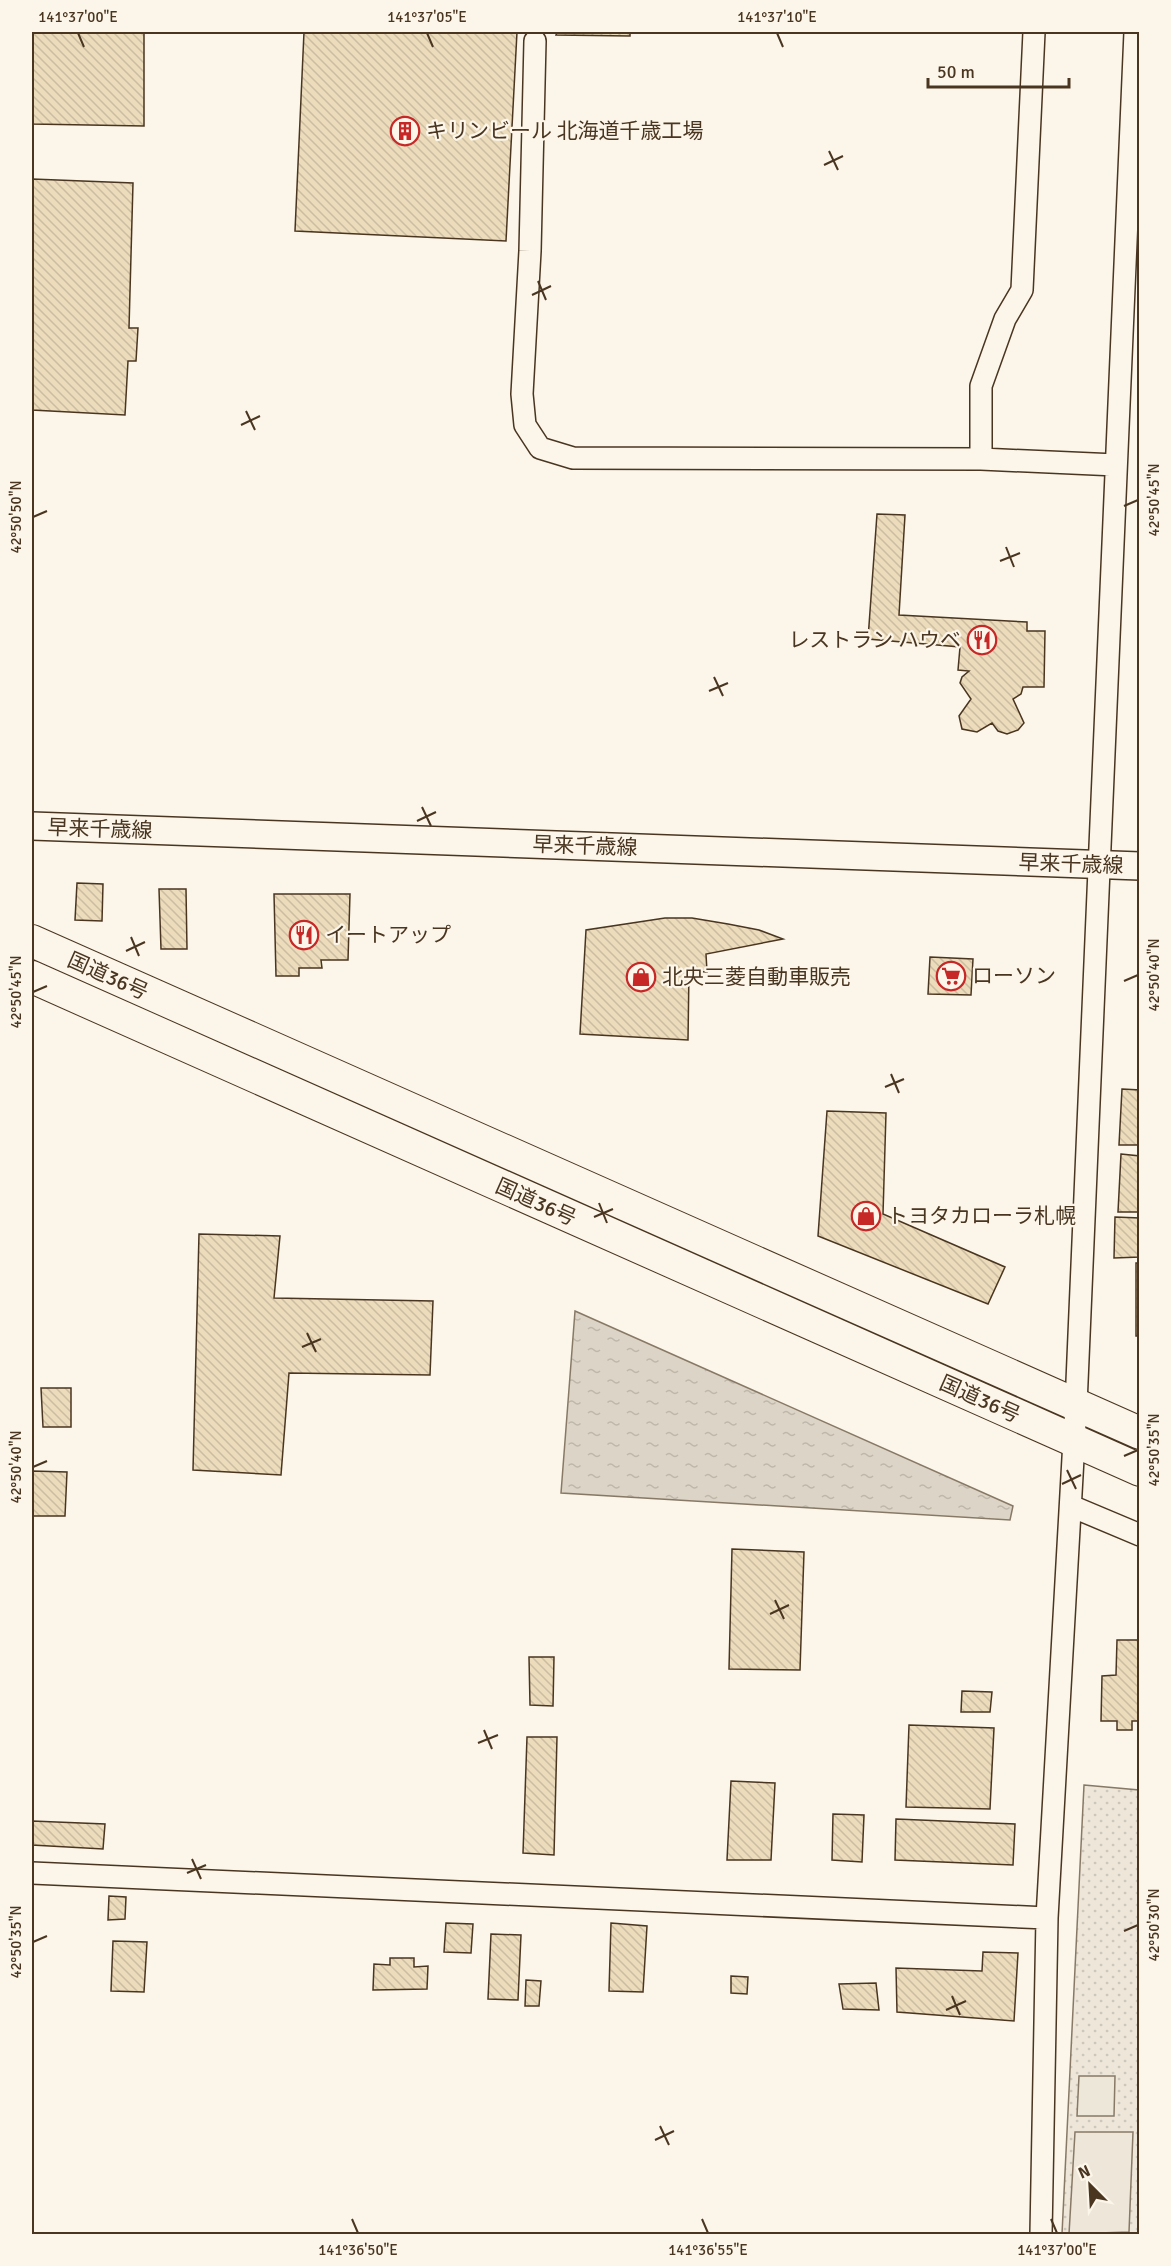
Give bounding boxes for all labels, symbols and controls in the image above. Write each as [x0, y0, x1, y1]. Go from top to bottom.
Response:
text: 141°37'00"E [38, 8, 118, 26]
text: 141°37'05"E [387, 8, 467, 26]
text: 141°37'10"E [737, 8, 817, 26]
scale bar [928, 51, 1069, 89]
text: 50 m [937, 61, 975, 83]
building icon: キリンビール 北海道千歳工場 [389, 115, 421, 147]
place label: キリンビール 北海道千歳工場 [426, 118, 704, 144]
text: 42°50'45"N [1145, 463, 1163, 537]
text: 42°50'50"N [7, 480, 25, 554]
restaurant icon: レストラン ハウベ [966, 624, 998, 656]
place label: レストラン ハウベ [788, 627, 961, 653]
street label: 早来千歳線 [47, 814, 153, 844]
street label: 早来千歳線 [532, 831, 638, 861]
street label: 早来千歳線 [1018, 849, 1124, 879]
restaurant icon: イートアップ [288, 919, 320, 951]
place label: イートアップ [325, 922, 451, 948]
text: 42°50'40"N [1145, 938, 1163, 1012]
street label: 国道36号 [64, 947, 152, 1005]
text: 42°50'45"N [7, 955, 25, 1029]
supermarket icon: ローソン [935, 960, 967, 992]
shop icon: 北央三菱自動車販売 [625, 961, 657, 993]
place label: ローソン [972, 963, 1056, 989]
place label: 北央三菱自動車販売 [662, 964, 851, 990]
street label: 国道36号 [492, 1173, 580, 1231]
shop icon: トヨタカローラ札幌 [850, 1200, 882, 1232]
place label: トヨタカローラ札幌 [887, 1203, 1076, 1229]
street label: 国道36号 [936, 1370, 1024, 1428]
text: 42°50'35"N [1145, 1413, 1163, 1487]
text: 42°50'40"N [7, 1430, 25, 1504]
text: 42°50'30"N [1145, 1888, 1163, 1962]
text: 42°50'35"N [7, 1905, 25, 1979]
north arrow [1060, 2155, 1120, 2215]
text: N [1075, 2161, 1093, 2184]
text: 141°36'50"E [318, 2241, 398, 2259]
text: 141°36'55"E [668, 2241, 748, 2259]
text: 141°37'00"E [1017, 2241, 1097, 2259]

